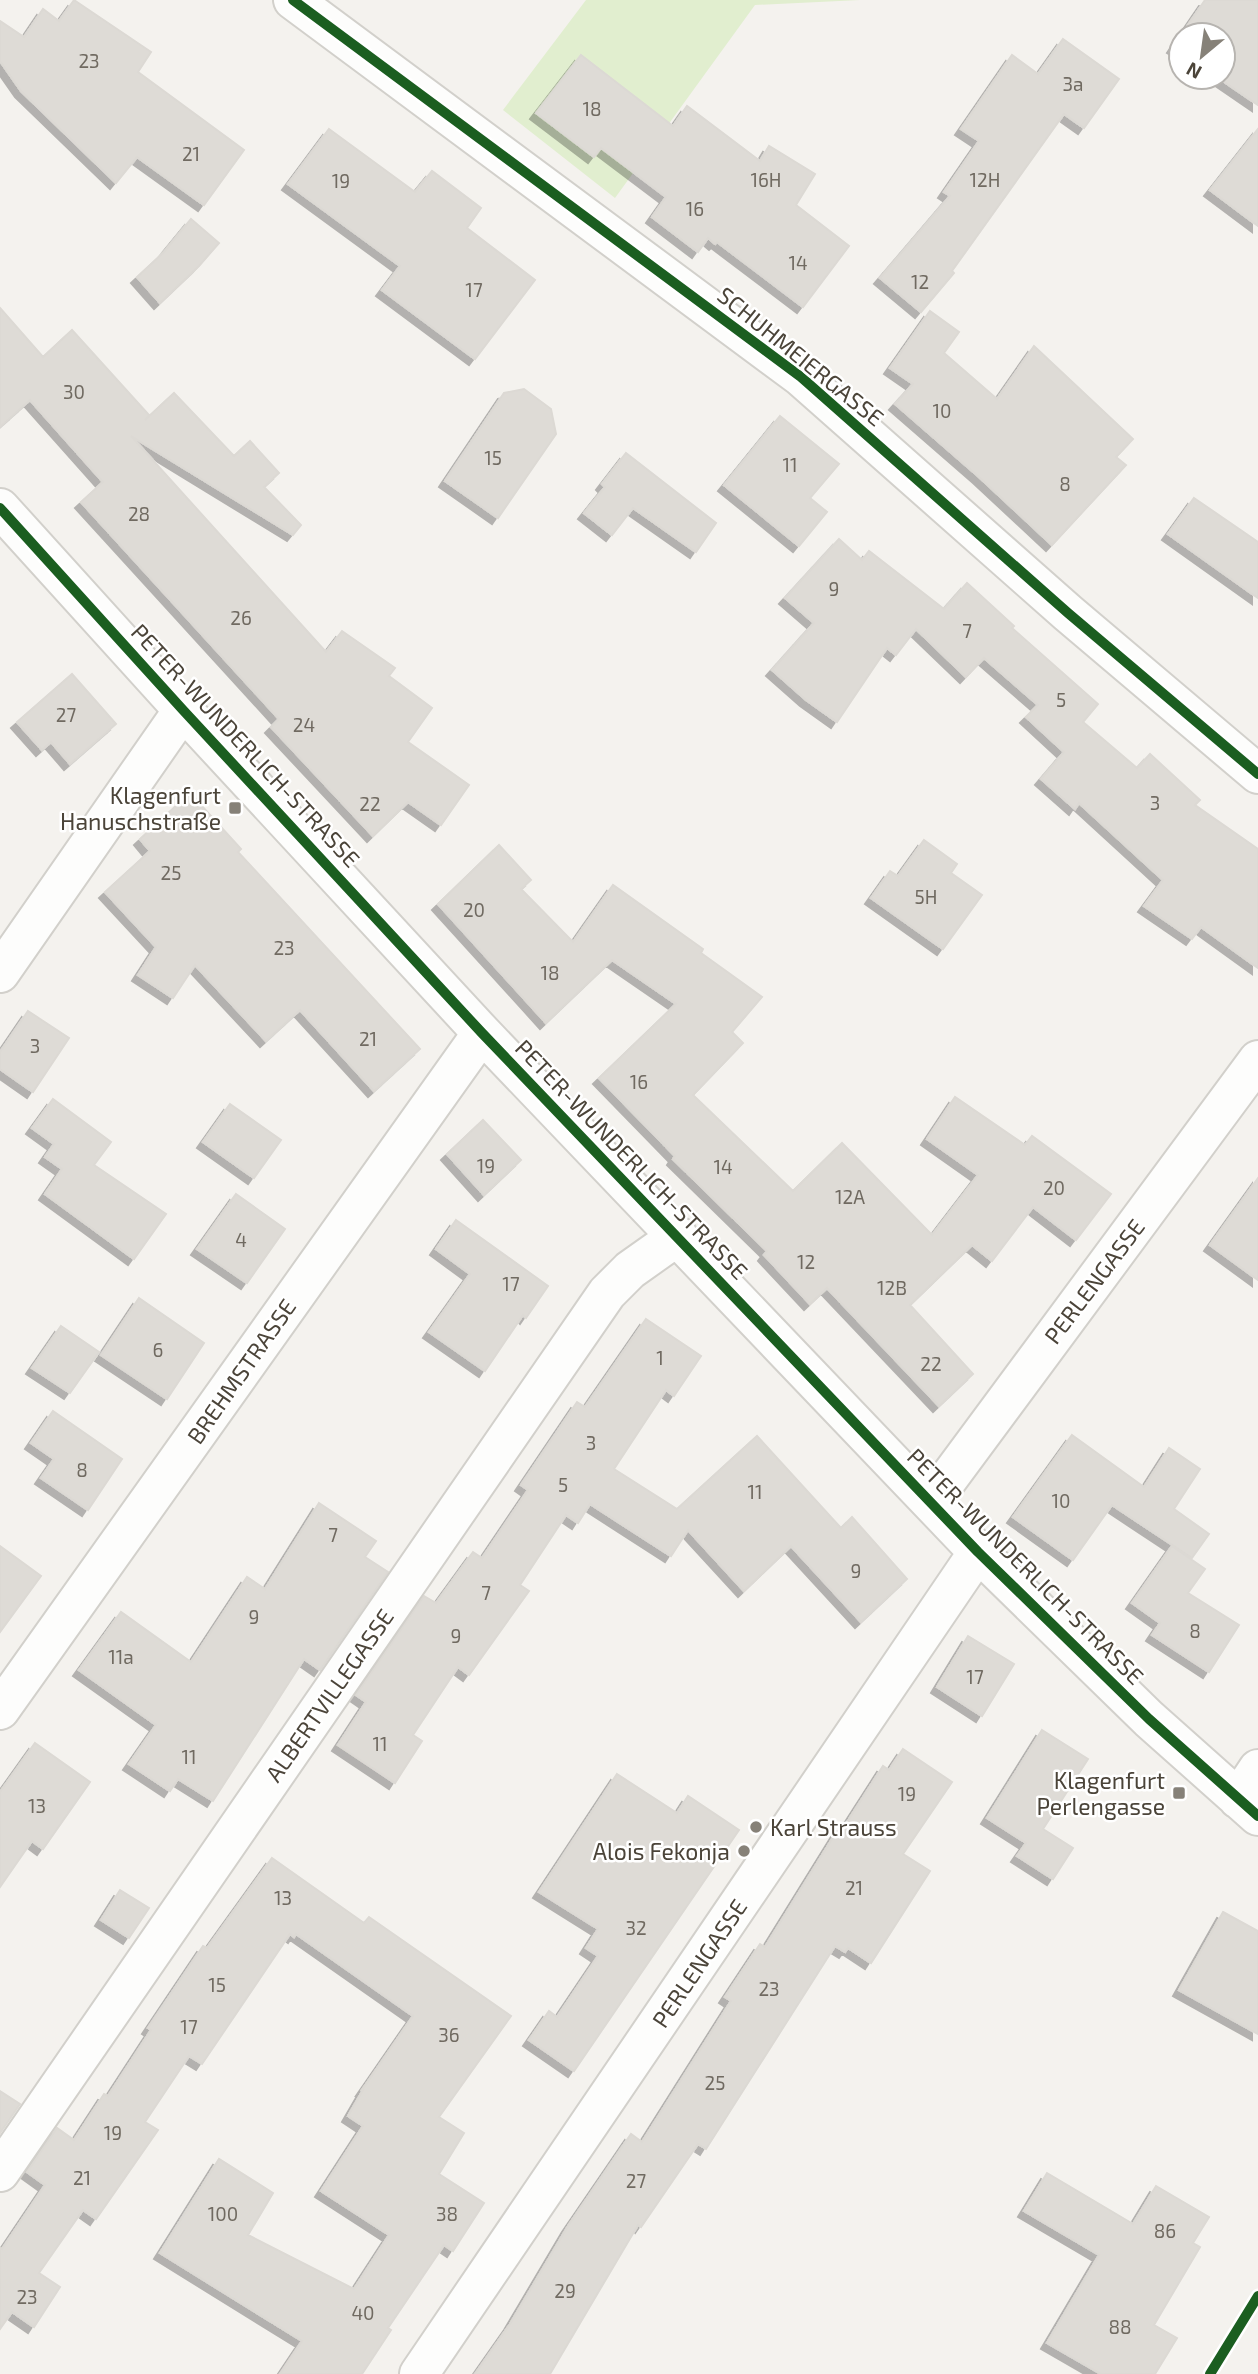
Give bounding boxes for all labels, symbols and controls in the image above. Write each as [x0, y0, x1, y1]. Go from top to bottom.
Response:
north arrow [1167, 21, 1237, 91]
house number: 23 [78, 49, 100, 72]
text: N [1182, 58, 1205, 85]
house number: 3a [1063, 72, 1084, 95]
house number: 18 [582, 97, 602, 120]
house number: 21 [182, 142, 200, 165]
house number: 16H [750, 168, 782, 191]
house number: 12H [970, 168, 1000, 191]
house number: 19 [332, 169, 350, 192]
house number: 16 [686, 197, 704, 220]
house number: 14 [788, 251, 808, 274]
house number: 12 [911, 270, 929, 293]
house number: 17 [465, 278, 483, 301]
street label: SCHUHMEIERGASSE [712, 280, 890, 432]
house number: 30 [63, 380, 85, 403]
house number: 10 [932, 399, 952, 422]
house number: 15 [484, 446, 502, 469]
house number: 11 [782, 453, 798, 476]
house number: 8 [1059, 472, 1071, 495]
house number: 28 [128, 502, 150, 525]
house number: 9 [829, 577, 839, 600]
house number: 26 [230, 606, 252, 629]
street label: PETER-WUNDERLICH-STRASSE [126, 617, 366, 873]
house number: 7 [962, 619, 972, 642]
house number: 5 [1056, 688, 1066, 711]
house number: 27 [56, 703, 76, 726]
house number: 24 [293, 713, 315, 736]
place label: Klagenfurt Hanuschstraße [60, 781, 221, 835]
house number: 3 [1150, 791, 1160, 814]
house number: 22 [359, 792, 381, 815]
marker: Klagenfurt Hanuschstraße [227, 800, 243, 816]
house number: 25 [161, 861, 181, 884]
house number: 5H [915, 885, 937, 908]
house number: 20 [463, 898, 485, 921]
house number: 23 [273, 936, 295, 959]
house number: 18 [540, 961, 560, 984]
house number: 21 [359, 1027, 377, 1050]
street label: PETER-WUNDERLICH-STRASSE [510, 1033, 754, 1285]
house number: 3 [30, 1034, 40, 1057]
house number: 16 [630, 1070, 648, 1093]
house number: 19 [477, 1154, 495, 1177]
house number: 14 [713, 1155, 733, 1178]
house number: 20 [1043, 1176, 1065, 1199]
house number: 12A [835, 1185, 865, 1208]
street label: PERLENGASSE [1038, 1213, 1150, 1349]
house number: 4 [235, 1228, 247, 1251]
house number: 12 [797, 1250, 815, 1273]
house number: 17 [502, 1272, 520, 1295]
house number: 12B [877, 1276, 907, 1299]
street label: BREHMSTRASSE [181, 1293, 301, 1449]
house number: 6 [153, 1338, 163, 1361]
house number: 1 [656, 1346, 664, 1369]
house number: 22 [920, 1352, 942, 1375]
house number: 3 [586, 1431, 596, 1454]
street label: PETER-WUNDERLICH-STRASSE [902, 1442, 1150, 1690]
house number: 8 [76, 1458, 88, 1481]
house number: 5 [558, 1473, 568, 1496]
house number: 11 [747, 1480, 763, 1503]
house number: 10 [1051, 1489, 1071, 1512]
house number: 7 [328, 1523, 338, 1546]
house number: 9 [851, 1559, 861, 1582]
house number: 7 [481, 1581, 491, 1604]
street label: ALBERTVILLEGASSE [259, 1603, 399, 1787]
house number: 9 [249, 1605, 259, 1628]
house number: 8 [1189, 1619, 1201, 1642]
house number: 9 [451, 1624, 461, 1647]
house number: 11a [108, 1645, 134, 1668]
house number: 17 [966, 1665, 984, 1688]
house number: 11 [372, 1732, 388, 1755]
house number: 11 [181, 1745, 197, 1768]
place label: Klagenfurt Perlengasse [1036, 1766, 1165, 1820]
house number: 19 [898, 1782, 916, 1805]
marker: Klagenfurt Perlengasse [1171, 1785, 1187, 1801]
house number: 13 [28, 1794, 46, 1817]
place label: Karl Strauss [770, 1813, 897, 1841]
marker: Karl Strauss [748, 1819, 764, 1835]
place label: Alois Fekonja [593, 1837, 730, 1865]
marker: Alois Fekonja [736, 1843, 752, 1859]
house number: 21 [845, 1876, 863, 1899]
house number: 13 [274, 1886, 292, 1909]
street label: PERLENGASSE [646, 1893, 752, 2033]
house number: 32 [625, 1916, 647, 1939]
house number: 15 [208, 1973, 226, 1996]
house number: 23 [758, 1977, 780, 2000]
house number: 17 [180, 2015, 198, 2038]
house number: 36 [438, 2023, 460, 2046]
house number: 25 [705, 2071, 725, 2094]
house number: 19 [104, 2121, 122, 2144]
house number: 21 [73, 2166, 91, 2189]
house number: 27 [626, 2169, 646, 2192]
house number: 100 [208, 2202, 238, 2225]
house number: 38 [436, 2202, 458, 2225]
house number: 86 [1154, 2219, 1176, 2242]
house number: 29 [554, 2279, 576, 2302]
house number: 23 [16, 2285, 38, 2308]
house number: 40 [351, 2301, 375, 2324]
house number: 88 [1108, 2315, 1132, 2338]

